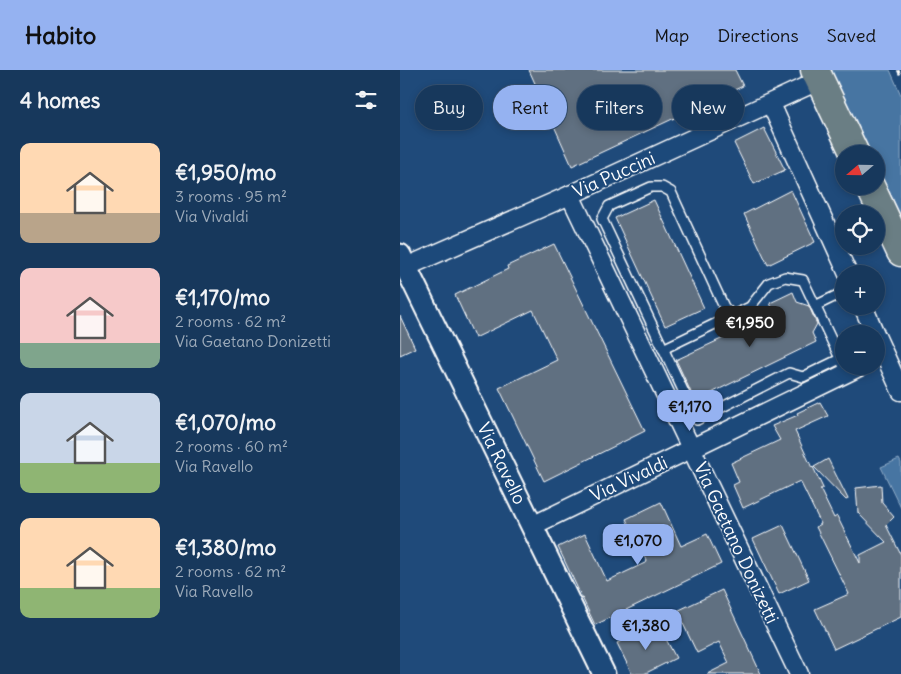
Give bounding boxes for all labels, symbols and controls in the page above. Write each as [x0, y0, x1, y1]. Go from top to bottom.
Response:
text: Habito [25, 20, 96, 50]
text: Map [654, 24, 689, 47]
text: Directions [717, 24, 799, 47]
text: Saved [827, 24, 876, 47]
chip: Buy [415, 85, 483, 130]
chip: Rent [493, 85, 567, 130]
chip: Filters [577, 85, 662, 130]
chip: New [672, 85, 744, 130]
icon: filters [352, 86, 380, 114]
text: 4 homes [20, 87, 100, 114]
north arrow [835, 145, 885, 195]
map controls [835, 145, 885, 375]
street label: Via Puccini [569, 146, 659, 203]
text: €1,950/mo [175, 159, 276, 186]
icon: home [60, 163, 120, 223]
text: 3 rooms · 95 m² [175, 186, 287, 206]
button: locate [835, 205, 885, 255]
text: Via Vivaldi [175, 206, 249, 226]
button: + [835, 265, 885, 315]
text: €1,170/mo [175, 284, 270, 311]
icon: home [60, 288, 120, 348]
pin: €1,950 [709, 306, 791, 348]
text: 2 rooms · 62 m² [175, 311, 286, 331]
text: €1,950 [726, 312, 774, 332]
button: − [835, 325, 885, 375]
text: Via Gaetano Donizetti [175, 331, 331, 351]
pin: €1,170 [649, 390, 731, 432]
text: €1,170 [668, 396, 712, 416]
text: €1,070/mo [175, 409, 276, 436]
icon: home [60, 413, 120, 473]
street label: Via Ravello [472, 419, 532, 508]
text: 2 rooms · 60 m² [175, 436, 288, 456]
street label: Via Vivaldi [586, 451, 671, 506]
text: Via Ravello [175, 456, 253, 476]
street label: Via Gaetano Donizetti [689, 458, 784, 627]
pin: €1,070 [597, 524, 679, 566]
text: €1,070 [614, 530, 662, 550]
text: €1,380/mo [175, 534, 276, 561]
icon: home [60, 538, 120, 598]
text: 2 rooms · 62 m² [175, 561, 286, 581]
text: Via Ravello [175, 581, 253, 601]
pin: €1,380 [605, 608, 687, 651]
text: €1,380 [622, 615, 670, 635]

